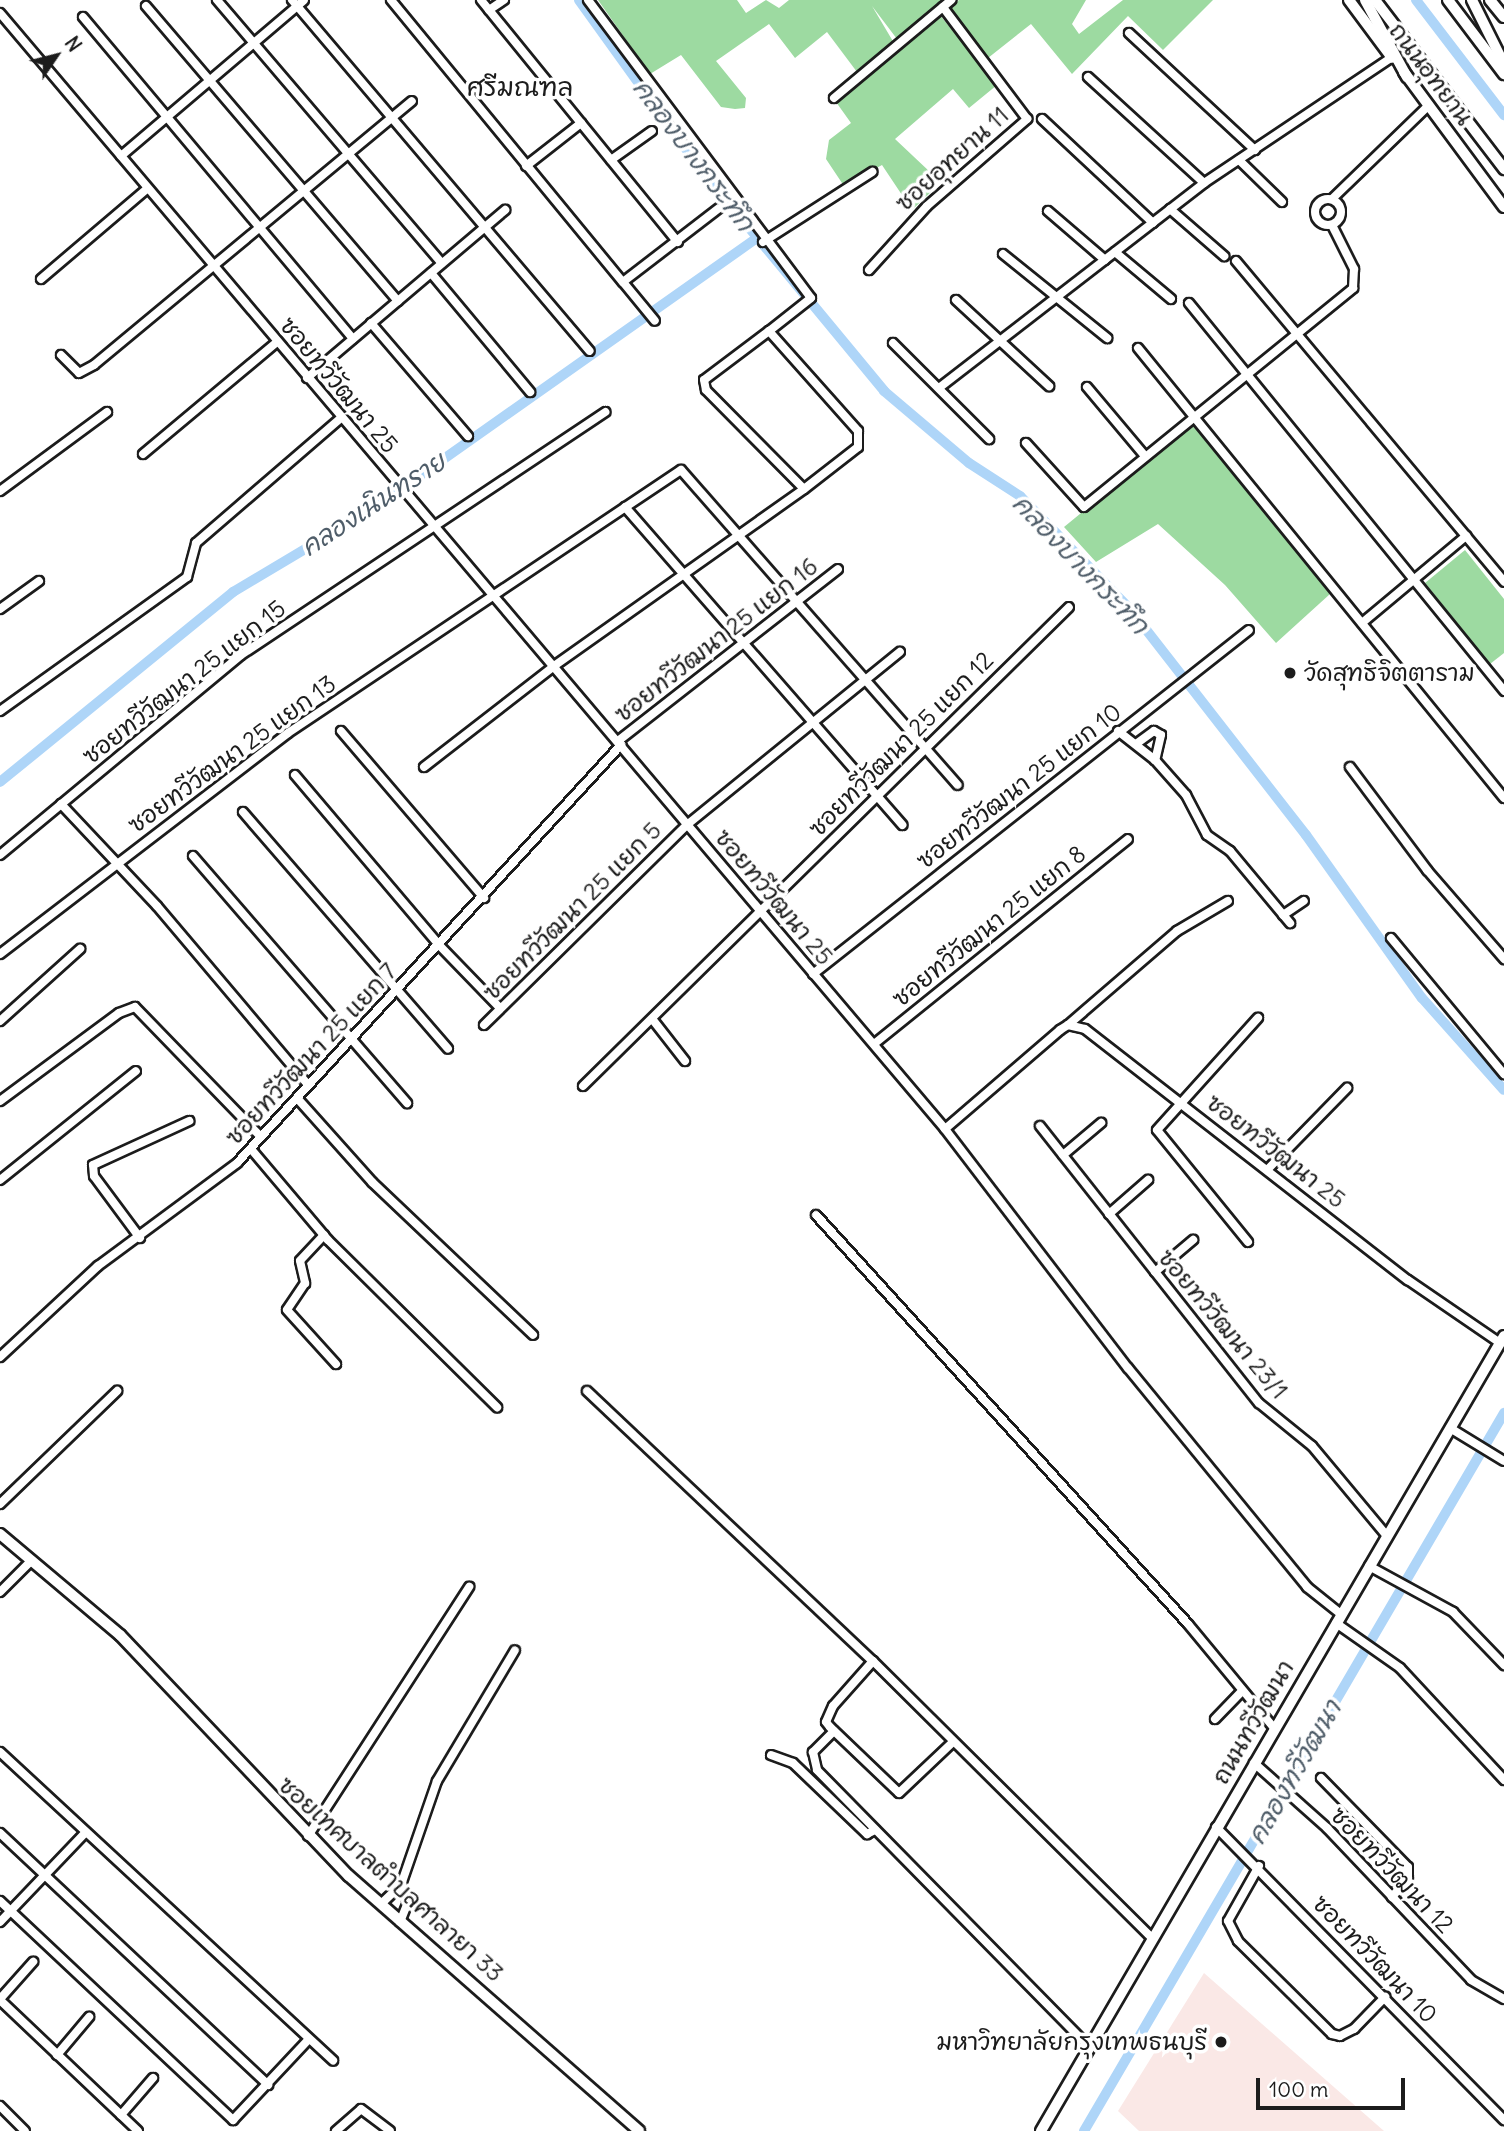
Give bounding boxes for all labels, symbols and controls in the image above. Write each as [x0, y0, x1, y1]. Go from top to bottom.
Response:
street label: ถนนอุทยาน [1383, 17, 1479, 131]
north arrow [21, 21, 91, 91]
text: N [60, 32, 87, 56]
district label: ศรีมณฑล [467, 71, 573, 103]
water label: คลองบางกระทึก [627, 73, 761, 237]
street label: ซอยอุทยาน 11 [889, 101, 1015, 217]
street label: ซอยทวีวัฒนา 25 [274, 311, 404, 459]
water label: คลองเนินทราย [295, 446, 451, 562]
water label: คลองบางกระทึก [1007, 488, 1155, 640]
street label: ซอยทวีวัฒนา 25 แยก 16 [609, 552, 823, 728]
street label: ซอยทวีวัฒนา 25 แยก 15 [77, 594, 291, 770]
street label: ซอยทวีวัฒนา 25 แยก 12 [803, 646, 999, 842]
place label: วัดสุทธิจิตตาราม [1304, 659, 1475, 687]
marker: วัดสุทธิจิตตาราม [1282, 665, 1298, 681]
street label: ซอยทวีวัฒนา 25 แยก 13 [123, 669, 341, 839]
street label: ซอยทวีวัฒนา 25 แยก 10 [911, 697, 1127, 875]
street label: ซอยทวีวัฒนา 25 แยก 5 [477, 816, 667, 1006]
street label: ซอยทวีวัฒนา 25 [709, 823, 839, 971]
street label: ซอยทวีวัฒนา 25 แยก 8 [887, 839, 1091, 1013]
street label: ซอยทวีวัฒนา 25 แยก 7 [219, 957, 403, 1151]
street label: ซอยทวีวัฒนา 25 [1201, 1088, 1351, 1214]
street label: ซอยทวีวัฒนา 23/1 [1152, 1243, 1294, 1405]
street label: ถนนทวีวัฒนา [1206, 1655, 1300, 1789]
water label: คลองทวีวัฒนา [1240, 1695, 1348, 1849]
street label: ซอยเทศบาลตำบลศาลายา 33 [273, 1770, 509, 1988]
street label: ซอยทวีวัฒนา 12 [1325, 1801, 1459, 1939]
street label: ซอยทวีวัฒนา 10 [1307, 1889, 1443, 2029]
place label: มหาวิทยาลัยกรุงเทพธนบุรี [936, 2028, 1207, 2056]
marker: มหาวิทยาลัยกรุงเทพธนบุรี [1213, 2034, 1229, 2050]
scale bar [1259, 2064, 1408, 2108]
text: 100 m [1269, 2076, 1328, 2103]

